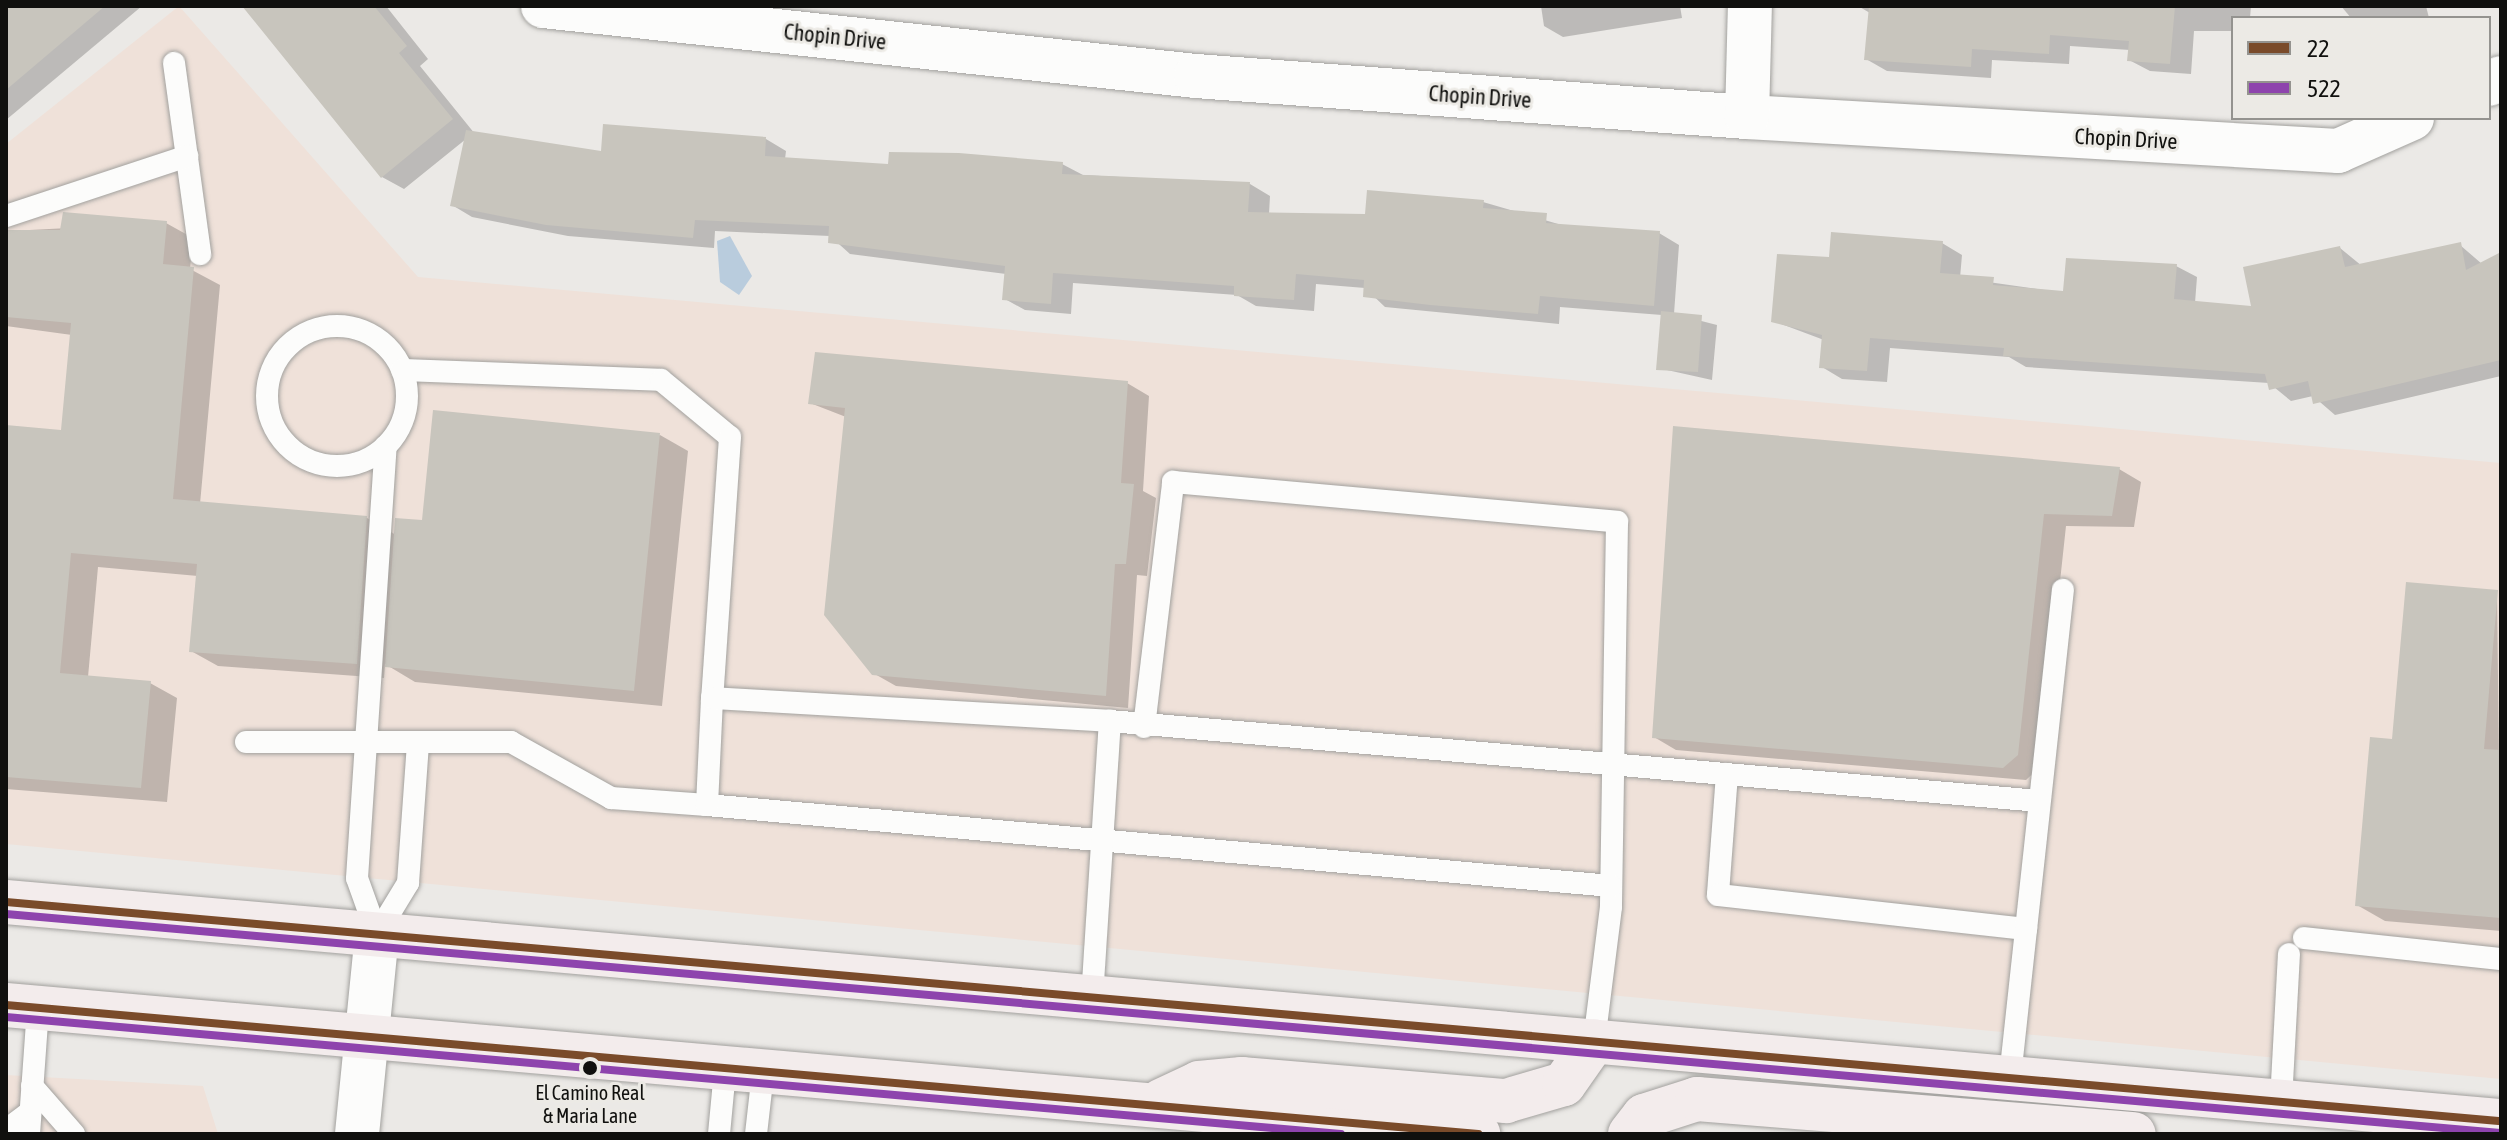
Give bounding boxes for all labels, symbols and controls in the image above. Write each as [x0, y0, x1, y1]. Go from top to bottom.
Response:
legend [2231, 16, 2491, 120]
street label: Chopin Drive [783, 19, 887, 55]
text: 22 [2307, 35, 2330, 62]
text: 522 [2307, 75, 2341, 102]
street label: Chopin Drive [1428, 80, 1532, 114]
street label: Chopin Drive [2074, 123, 2178, 155]
marker: El Camino Real & Maria Lane [582, 1060, 598, 1076]
place label: El Camino Real & Maria Lane [535, 1080, 645, 1127]

